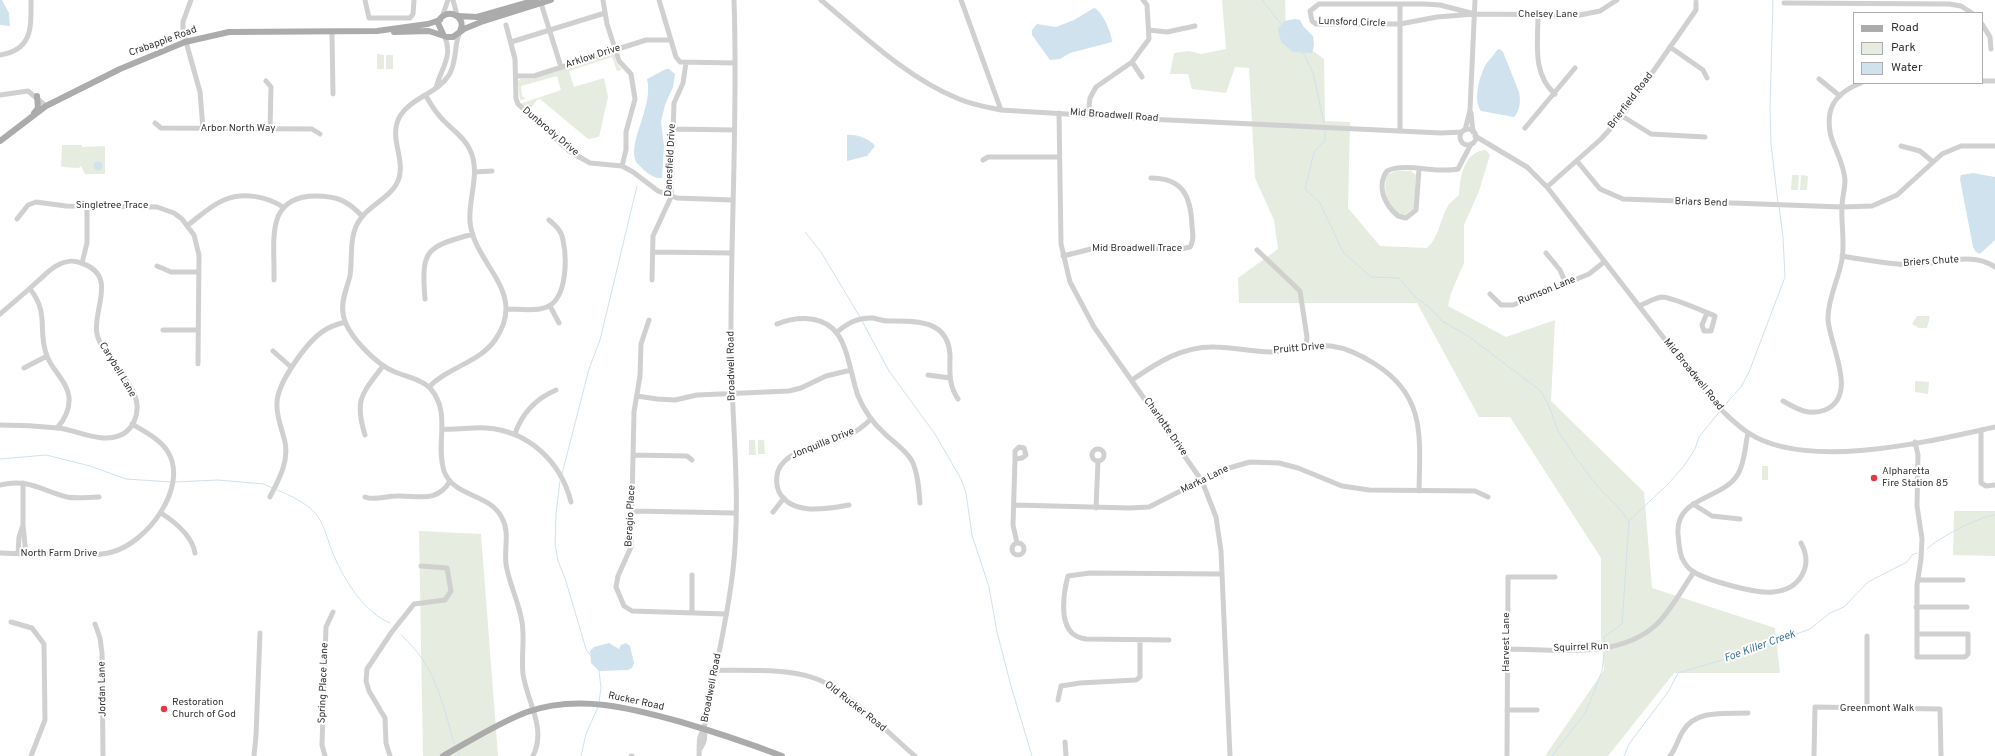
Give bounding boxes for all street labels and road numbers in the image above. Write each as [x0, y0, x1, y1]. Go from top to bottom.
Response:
street label: Chelsey Lane [1518, 9, 1578, 21]
street label: Lunsford Circle [1318, 16, 1386, 30]
street label: Crabapple Road [127, 24, 199, 60]
street label: Arklow Drive [564, 42, 622, 72]
street label: Brierfield Road [1606, 70, 1656, 132]
street label: Dunbrody Drive [519, 105, 581, 159]
street label: Mid Broadwell Road [1069, 107, 1159, 125]
street label: Arbor North Way [200, 123, 276, 135]
street label: Danesfield Drive [663, 123, 679, 197]
street label: Briars Bend [1674, 196, 1728, 210]
street label: Singletree Trace [76, 200, 148, 212]
street label: Mid Broadwell Trace [1092, 243, 1182, 255]
street label: Briers Chute [1903, 254, 1959, 270]
street label: Rumson Lane [1517, 274, 1577, 308]
street label: Broadwell Road [725, 331, 739, 401]
street label: Mid Broadwell Road [1660, 337, 1726, 413]
street label: Carybell Lane [96, 340, 138, 400]
street label: Pruitt Drive [1273, 341, 1325, 357]
street label: Charlotte Drive [1141, 396, 1189, 458]
street label: Jonquilla Drive [790, 426, 856, 462]
street label: Marka Lane [1179, 463, 1231, 497]
street label: Beragio Place [623, 485, 639, 547]
street label: North Farm Drive [21, 548, 97, 560]
street label: Harvest Lane [1501, 612, 1513, 672]
street label: Squirrel Run [1553, 641, 1609, 655]
street label: Spring Place Lane [317, 642, 331, 724]
street label: Broadwell Road [699, 652, 725, 724]
street label: Jordan Lane [97, 661, 109, 717]
street label: Old Rucker Road [822, 679, 888, 735]
street label: Rucker Road [607, 690, 665, 714]
street label: Greenmont Walk [1840, 703, 1914, 715]

